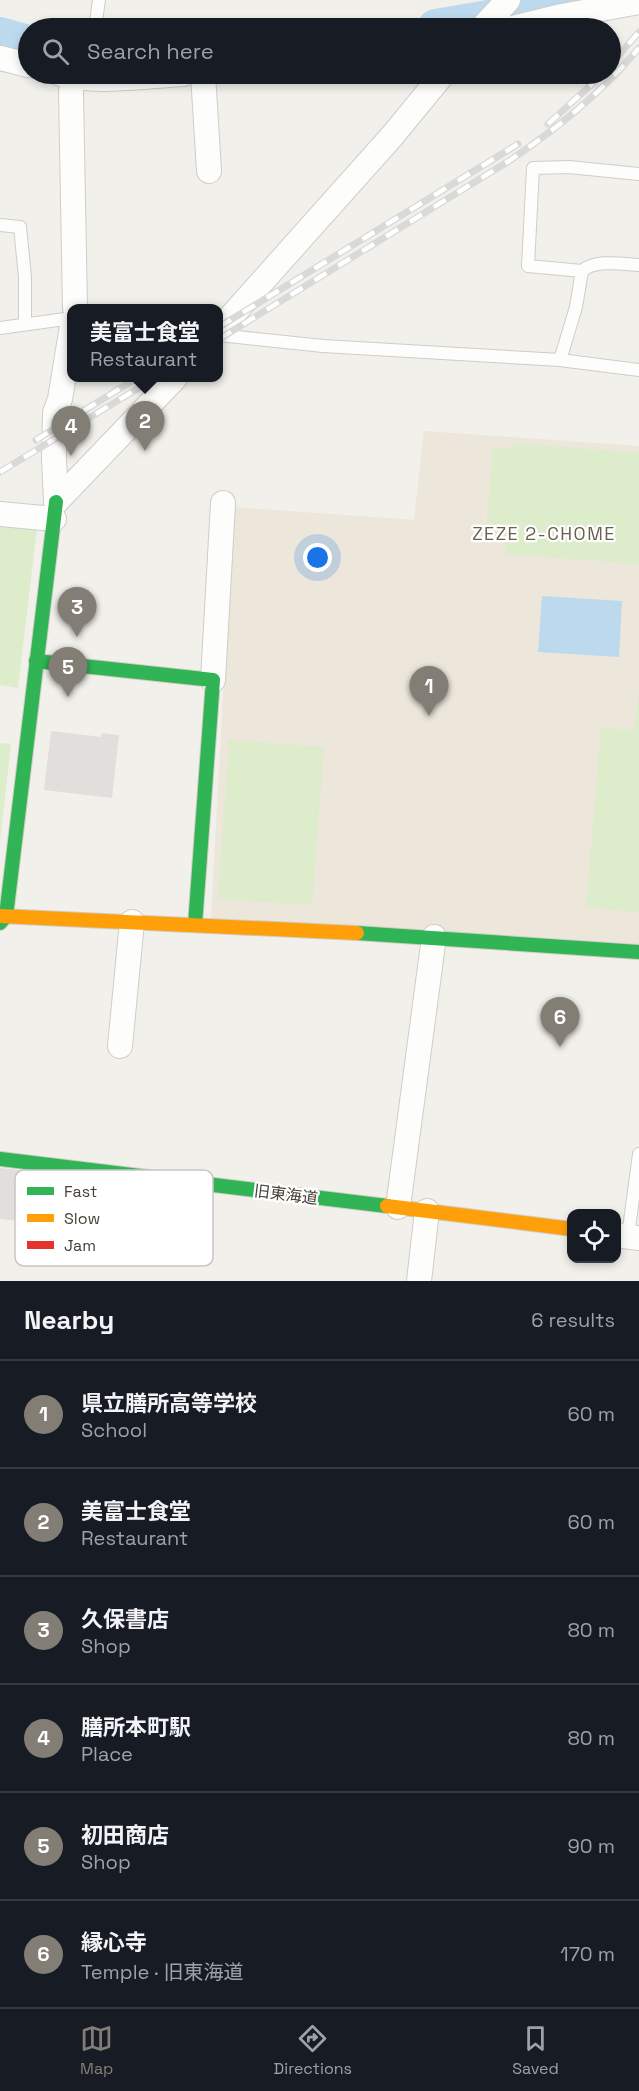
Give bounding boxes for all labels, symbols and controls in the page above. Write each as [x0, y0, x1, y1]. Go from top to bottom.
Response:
search box [18, 18, 621, 84]
icon: search [39, 35, 72, 68]
text: Search here [87, 37, 214, 65]
popup [67, 304, 223, 382]
text: 美富士食堂 [90, 318, 200, 346]
text: Restaurant [90, 346, 197, 372]
pin: 2 [126, 402, 164, 451]
pin: 4 [52, 406, 90, 456]
district label: ZEZE 2-CHOME [472, 522, 616, 545]
your location [303, 543, 332, 572]
pin: 3 [58, 588, 97, 637]
pin: 5 [48, 648, 88, 697]
pin: 1 [410, 666, 448, 716]
pin: 6 [540, 998, 580, 1047]
legend [15, 1170, 213, 1266]
street label: 旧東海道 [253, 1180, 319, 1209]
text: Fast [64, 1181, 97, 1202]
text: Slow [64, 1208, 100, 1229]
map controls [567, 1209, 621, 1263]
button: locate [567, 1209, 621, 1263]
text: Jam [64, 1235, 96, 1256]
text: Nearby [24, 1303, 114, 1337]
text: 6 results [531, 1307, 615, 1333]
text: 県立膳所高等学校 [81, 1389, 257, 1417]
text: 1 [39, 1401, 48, 1427]
text: 60 m [568, 1401, 615, 1427]
text: School [81, 1417, 147, 1443]
text: 美富士食堂 [81, 1497, 191, 1525]
text: 2 [38, 1509, 49, 1535]
text: 60 m [568, 1509, 615, 1535]
text: Restaurant [81, 1525, 188, 1551]
text: 久保書店 [81, 1605, 169, 1633]
text: 3 [37, 1617, 50, 1643]
text: 80 m [567, 1617, 615, 1643]
text: Shop [81, 1633, 131, 1659]
text: 膳所本町駅 [81, 1713, 191, 1741]
text: 4 [37, 1725, 50, 1751]
text: 80 m [567, 1725, 615, 1751]
text: Place [81, 1741, 133, 1767]
text: 初田商店 [81, 1821, 169, 1849]
text: 5 [38, 1833, 50, 1859]
text: 90 m [568, 1833, 615, 1859]
text: Shop [81, 1849, 131, 1875]
text: 縁心寺 [81, 1928, 147, 1956]
text: 6 [37, 1941, 50, 1967]
text: 170 m [560, 1941, 615, 1967]
text: Temple · 旧東海道 [81, 1959, 243, 1985]
tab: Map [80, 2022, 113, 2079]
tab: Directions [274, 2022, 352, 2079]
tab: Saved [512, 2022, 559, 2079]

